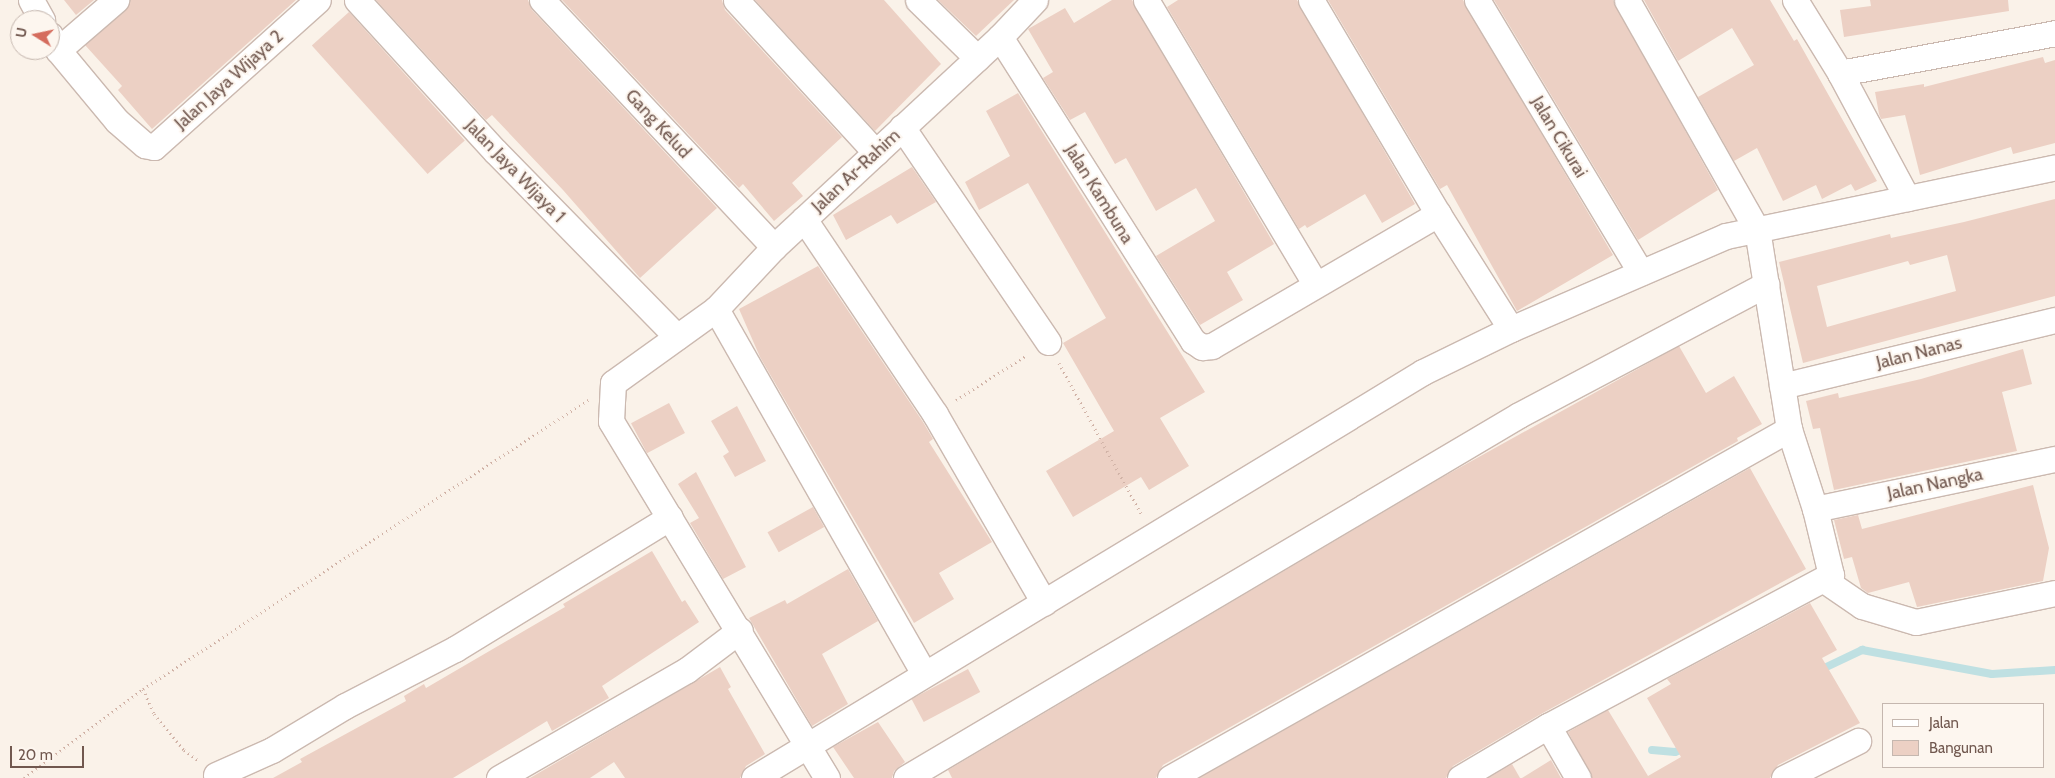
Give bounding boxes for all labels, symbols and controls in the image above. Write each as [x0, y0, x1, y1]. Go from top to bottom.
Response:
north arrow [10, 10, 60, 60]
text: U [11, 26, 31, 39]
street label: Jalan Jaya Wijaya 2 [170, 26, 288, 134]
street label: Gang Kelud [621, 85, 695, 163]
street label: Jalan Cikurai [1526, 92, 1592, 182]
street label: Jalan Jaya Wijaya 1 [460, 115, 570, 227]
street label: Jalan Ar-Rahim [807, 125, 905, 217]
street label: Jalan Kambuna [1060, 140, 1138, 248]
street label: Jalan Nanas [1874, 332, 1964, 374]
street label: Jalan Nangka [1885, 463, 1985, 505]
legend [1882, 703, 2045, 768]
text: Jalan [1929, 714, 1959, 732]
scale bar [12, 736, 86, 768]
text: Bangunan [1929, 739, 1993, 757]
text: 20 m [18, 746, 53, 764]

